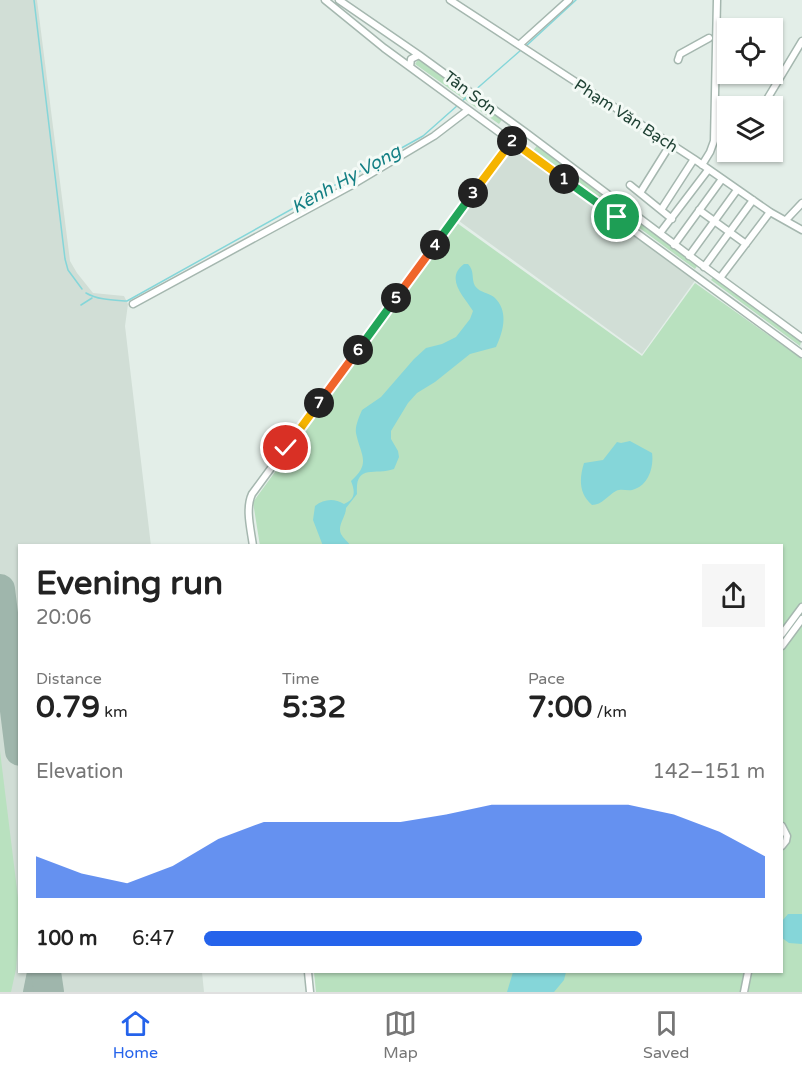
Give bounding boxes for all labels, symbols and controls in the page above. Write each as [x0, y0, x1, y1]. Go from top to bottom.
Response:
map controls [717, 18, 783, 162]
button: locate [717, 18, 783, 84]
street label: Tân Sơn [440, 67, 500, 119]
street label: Phạm Văn Bạch [570, 75, 682, 157]
button: layers [717, 96, 783, 162]
pin: 2 [497, 126, 527, 156]
text: 2 [507, 131, 517, 151]
water label: Kênh Hy Vọng [288, 139, 406, 218]
pin: 1 [549, 164, 579, 194]
text: 1 [559, 169, 569, 189]
pin: 3 [458, 178, 488, 208]
text: 3 [468, 183, 478, 203]
pin [591, 191, 642, 242]
icon: arrive [600, 200, 633, 233]
pin: 4 [420, 230, 450, 260]
text: 4 [430, 235, 440, 255]
pin: 5 [381, 283, 411, 313]
text: 5 [391, 288, 401, 308]
pin: 6 [343, 335, 373, 365]
text: 6 [353, 340, 363, 360]
pin: 7 [304, 388, 334, 418]
text: 7 [314, 393, 324, 413]
pin [260, 422, 311, 473]
icon: check [269, 431, 302, 464]
text: Evening run [36, 564, 223, 603]
button: share [702, 564, 765, 627]
text: 20:06 [36, 606, 91, 630]
text: Distance [36, 669, 102, 689]
text: Time [282, 669, 319, 689]
text: Pace [528, 669, 565, 689]
text: 0.79 [36, 689, 100, 726]
text: 5:32 [282, 689, 346, 726]
text: 7:00 [528, 689, 592, 726]
text: km [100, 702, 128, 722]
text: /km [592, 702, 627, 722]
text: Elevation [36, 760, 123, 784]
text: 142–151 m [652, 760, 765, 784]
text: 100 m [36, 927, 97, 951]
text: 6:47 [132, 927, 175, 951]
tab: Home [113, 1007, 158, 1063]
tab: Map [383, 1007, 418, 1063]
tab: Saved [643, 1007, 689, 1063]

